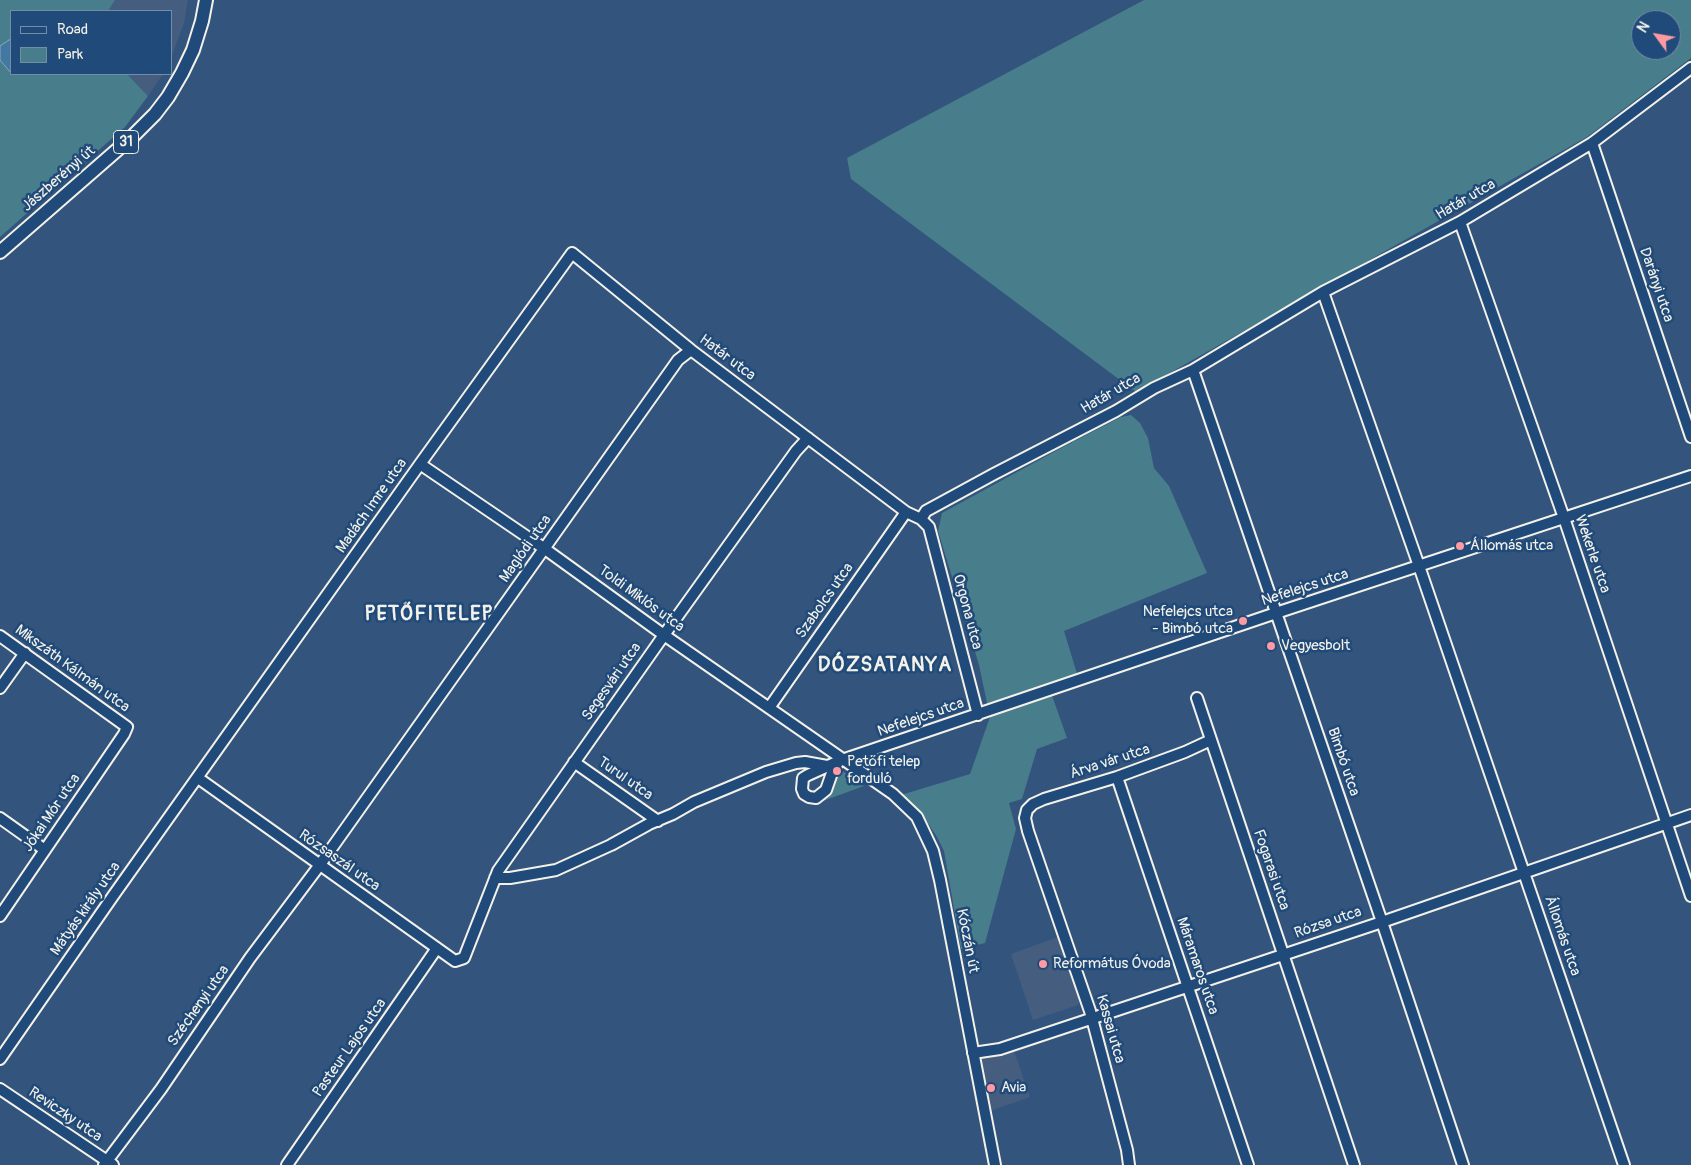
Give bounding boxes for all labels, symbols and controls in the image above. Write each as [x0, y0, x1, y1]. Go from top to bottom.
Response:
legend [10, 10, 172, 75]
north arrow [1631, 10, 1681, 60]
text: N [1634, 19, 1653, 36]
text: Road [57, 20, 88, 39]
text: Park [57, 45, 83, 64]
road number: 31 [114, 130, 138, 154]
street label: Jászberényi út [19, 142, 99, 216]
street label: Határ utca [1433, 176, 1499, 224]
street label: Darányi utca [1635, 245, 1677, 325]
street label: Határ utca [695, 331, 759, 385]
street label: Határ utca [1078, 370, 1144, 418]
street label: Madách Imre utca [333, 455, 411, 557]
street label: Maglódi utca [496, 512, 556, 586]
street label: Wekerle utca [1570, 512, 1614, 596]
place label: Állomás utca [1470, 537, 1553, 555]
marker: Állomás utca [1454, 540, 1466, 552]
street label: Szabolcs utca [792, 560, 858, 642]
street label: Toldi Miklós utca [594, 562, 688, 636]
street label: Nefelejcs utca [1259, 565, 1351, 611]
street label: Orgona utca [948, 572, 986, 652]
district label: PETŐFITELEP [363, 603, 495, 627]
place label: Nefelejcs utca - Bimbó utca [1143, 603, 1233, 638]
marker: Nefelejcs utca - Bimbó utca [1237, 615, 1249, 627]
street label: Mikszáth Kálmán utca [11, 621, 133, 717]
place label: Vegyesbolt [1281, 637, 1350, 655]
street label: Segesvári utca [579, 640, 645, 724]
marker: Vegyesbolt [1265, 640, 1277, 652]
district label: DÓZSATANYA [817, 654, 953, 678]
street label: Nefelejcs utca [875, 695, 967, 741]
street label: Bimbó utca [1323, 725, 1363, 799]
street label: Árva vár utca [1068, 741, 1152, 783]
street label: Turul utca [594, 753, 656, 805]
place label: Petőfi telep forduló [847, 753, 920, 788]
marker: Petőfi telep forduló [831, 765, 843, 777]
street label: Jókai Mór utca [19, 771, 85, 855]
street label: Rózsaszál utca [295, 826, 383, 896]
street label: Fogarasi utca [1249, 827, 1293, 913]
street label: Mátyás király utca [47, 859, 125, 959]
street label: Állomás utca [1540, 894, 1584, 978]
street label: Rózsa utca [1292, 903, 1364, 943]
street label: Kóczán út [952, 907, 982, 975]
street label: Máramaros utca [1172, 915, 1222, 1017]
place label: Református Óvoda [1053, 955, 1171, 973]
marker: Református Óvoda [1037, 958, 1049, 970]
street label: Széchenyi utca [164, 962, 234, 1050]
street label: Kassai utca [1092, 993, 1128, 1065]
street label: Pasteur Lajos utca [309, 995, 391, 1101]
place label: Avia [1001, 1079, 1026, 1097]
marker: Avia [985, 1082, 997, 1094]
street label: Reviczky utca [25, 1084, 105, 1146]

